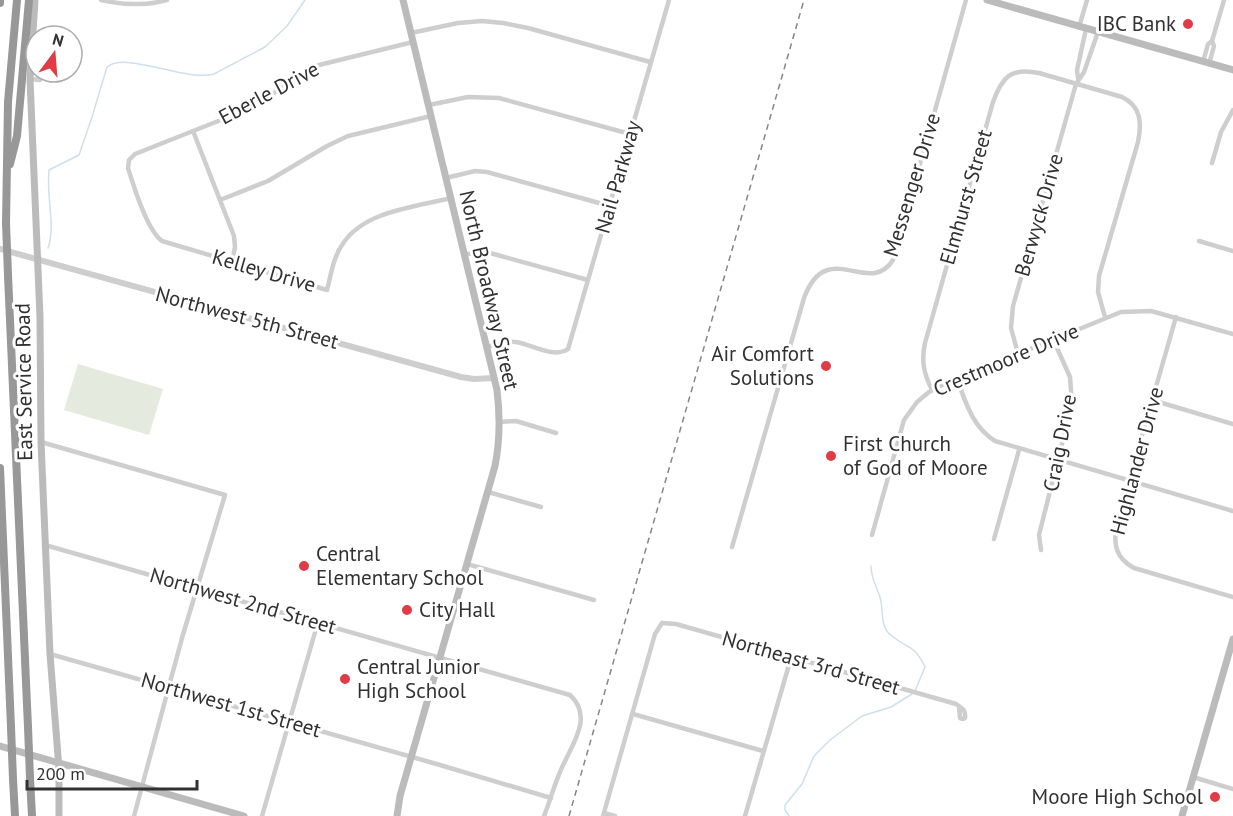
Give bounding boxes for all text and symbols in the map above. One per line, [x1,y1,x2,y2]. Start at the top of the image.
place label: IBC Bank [1097,10,1176,37]
marker: IBC Bank [1181,17,1195,31]
north arrow [24,24,84,84]
text: N [50,29,66,51]
street label: Eberle Drive [214,55,324,130]
street label: Messenger Drive [877,110,946,260]
street label: Nail Parkway [589,117,647,236]
street label: Elmhurst Street [933,126,998,268]
street label: Berwyck Drive [1008,150,1069,280]
street label: North Broadway Street [453,188,526,392]
street label: Kelley Drive [209,243,319,298]
street label: Northwest 5th Street [153,280,342,355]
street label: East Service Road [9,303,38,461]
street label: Crestmoore Drive [929,317,1083,402]
place label: Air Comfort Solutions [711,340,814,391]
marker: Air Comfort Solutions [819,359,833,373]
street label: Highlander Drive [1104,384,1169,538]
street label: Craig Drive [1037,392,1082,494]
place label: First Church of God of Moore [843,430,988,481]
marker: First Church of God of Moore [824,449,838,463]
place label: Central Elementary School [316,540,483,591]
marker: Central Elementary School [297,559,311,573]
street label: Northwest 2nd Street [147,561,339,640]
place label: City Hall [419,596,495,623]
marker: City Hall [400,603,414,617]
street label: Northeast 3rd Street [719,624,903,701]
place label: Central Junior High School [357,653,480,704]
street label: Northwest 1st Street [138,666,324,743]
marker: Central Junior High School [338,672,352,686]
scale bar [27,753,196,791]
text: 200 m [36,762,85,785]
place label: Moore High School [1032,783,1203,810]
marker: Moore High School [1208,790,1222,804]

